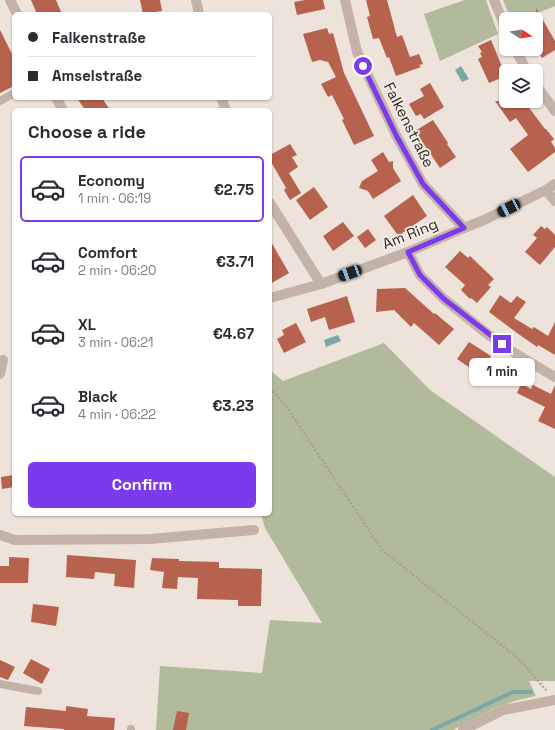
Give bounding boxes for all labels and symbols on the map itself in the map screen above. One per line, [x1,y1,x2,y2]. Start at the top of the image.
north arrow [499,12,543,56]
route start [354,57,372,75]
street label: Falkenstraße [380,79,439,171]
car [496,197,522,219]
street label: Am Ring [379,214,440,253]
car [337,263,363,283]
route end [493,335,511,353]
callout: 1 min [469,358,535,386]

